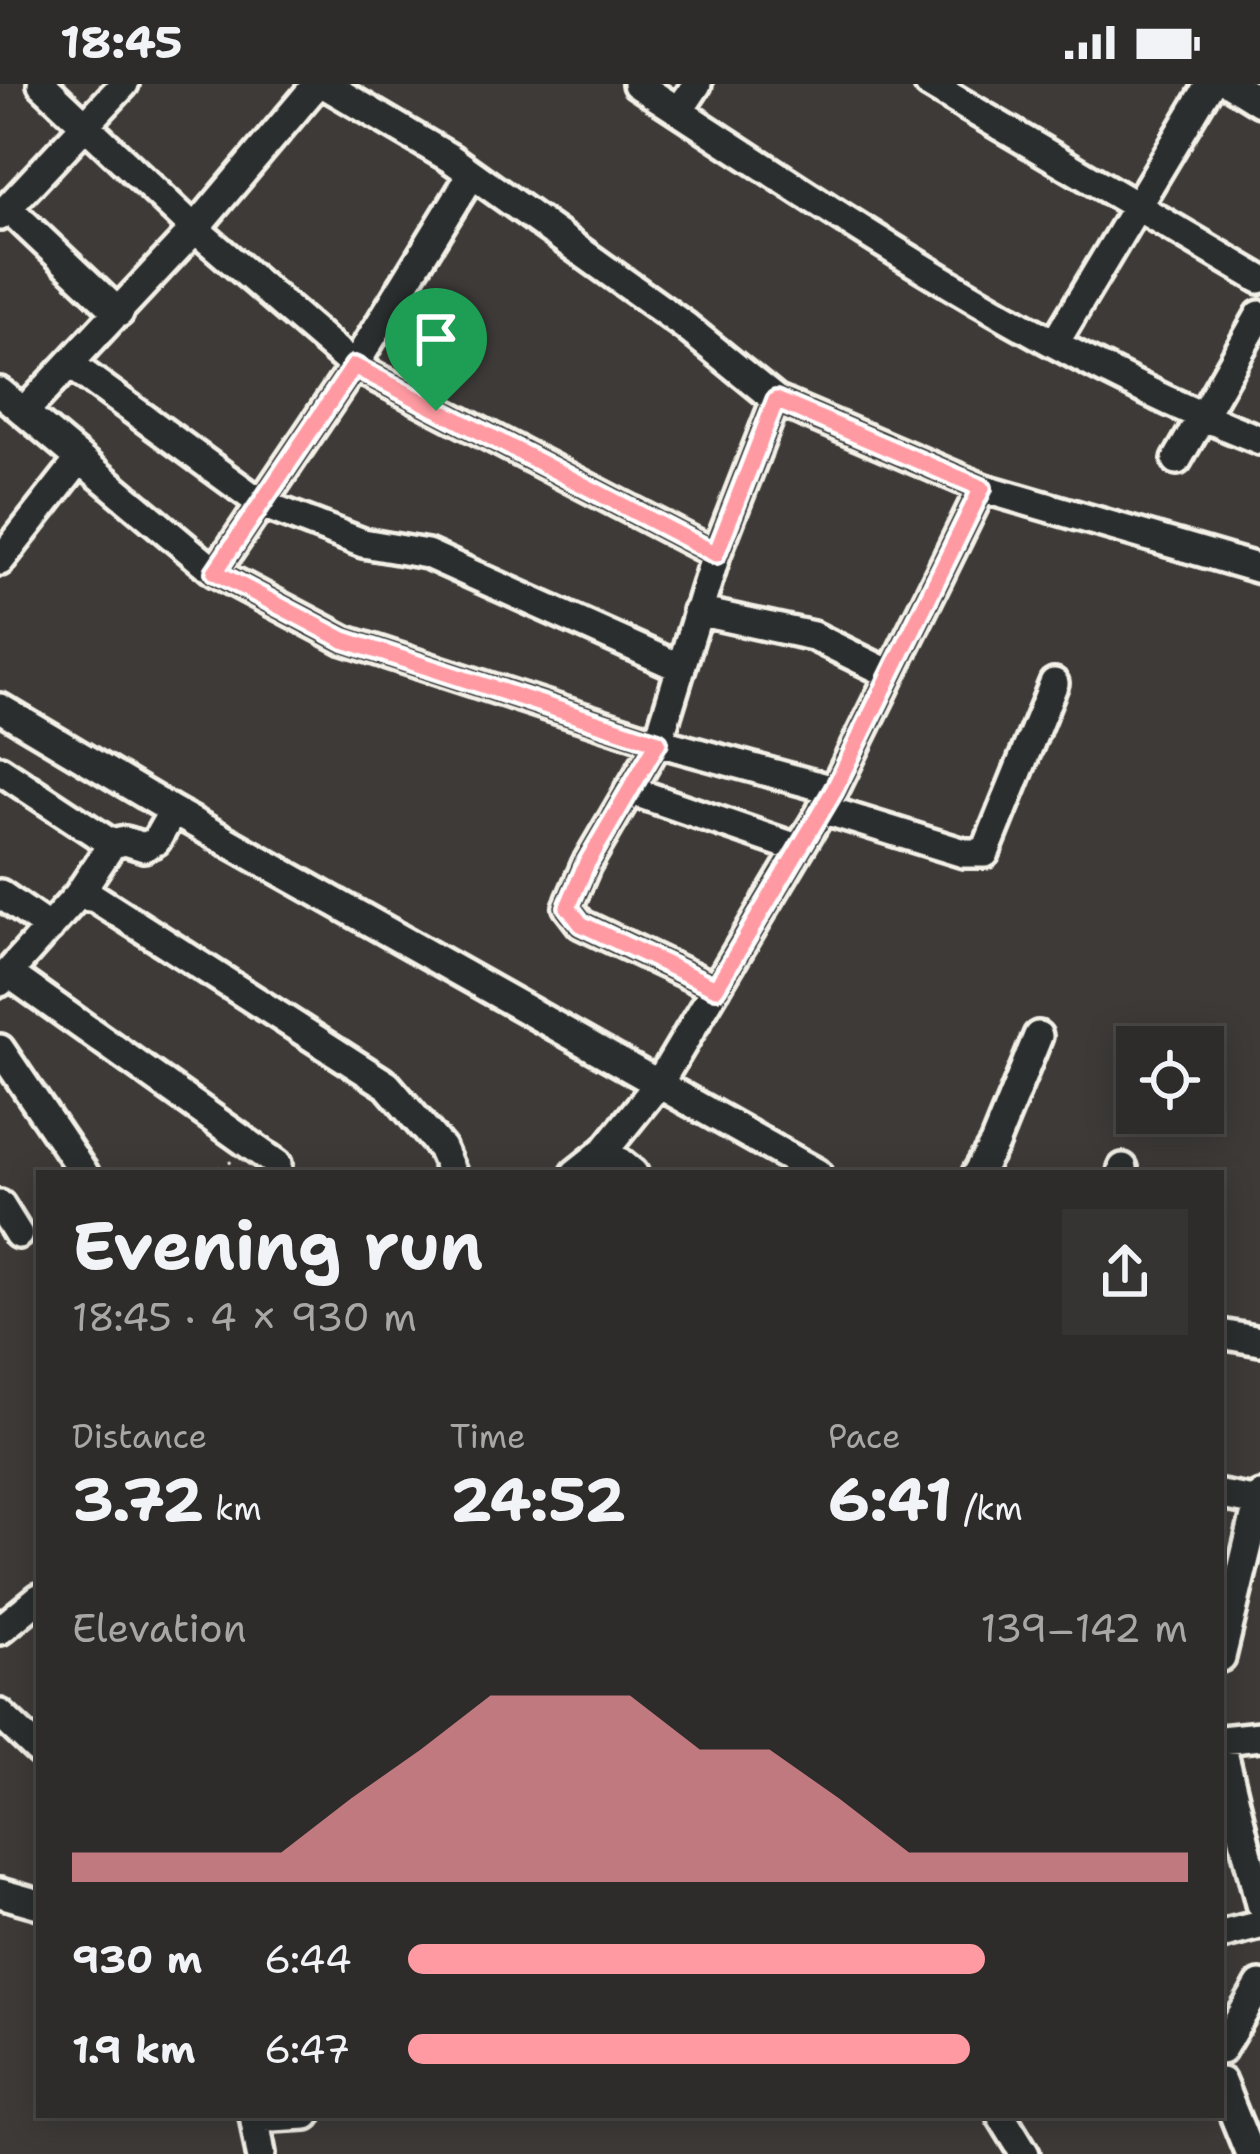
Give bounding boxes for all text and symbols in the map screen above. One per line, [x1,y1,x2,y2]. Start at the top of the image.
text: 18:45 [60,12,183,72]
pin [385,288,487,411]
icon: arrive [403,306,469,372]
map controls [1116,1026,1224,1134]
button: locate [1116,1026,1224,1134]
text: Evening run [72,1202,483,1290]
button: share [1062,1209,1188,1335]
text: 18:45 · 4 × 930 m [72,1291,417,1343]
text: Distance [72,1414,207,1459]
text: Time [450,1414,526,1459]
text: Pace [828,1414,901,1459]
text: 3.72 [72,1459,204,1539]
text: 24:52 [450,1459,626,1539]
text: 6:41 [828,1459,952,1539]
text: km [204,1486,262,1531]
text: /km [952,1486,1023,1531]
text: Elevation [72,1602,247,1654]
text: 139–142 m [980,1602,1188,1654]
text: 930 m [72,1933,202,1985]
text: 6:44 [264,1933,352,1985]
text: 1.9 km [72,2023,196,2075]
text: 6:47 [264,2023,350,2075]

